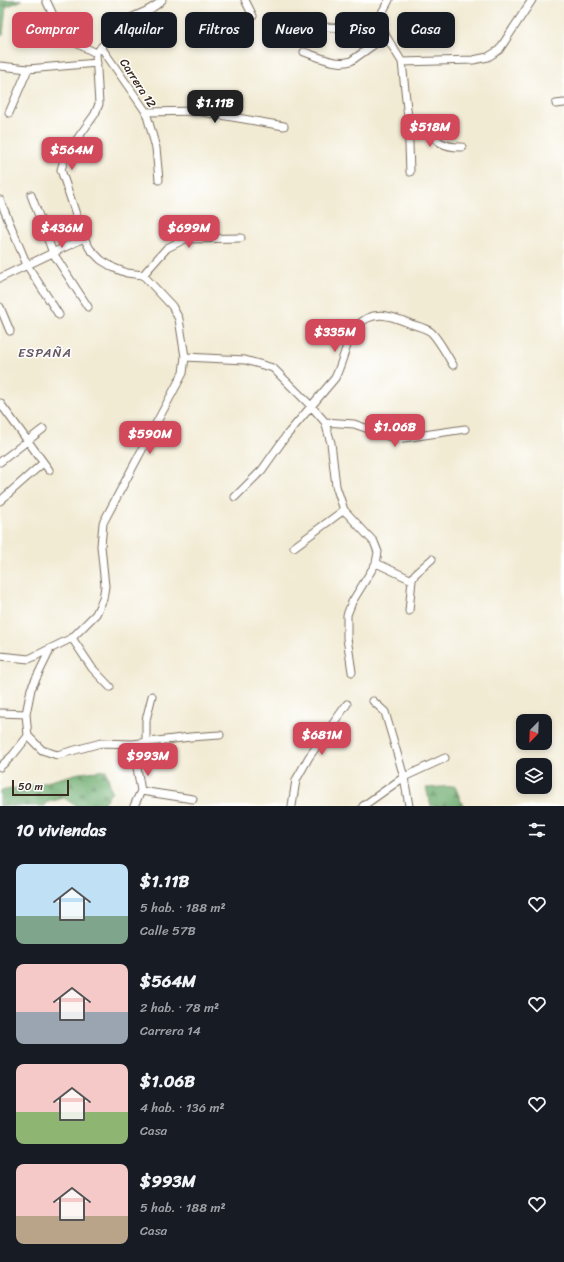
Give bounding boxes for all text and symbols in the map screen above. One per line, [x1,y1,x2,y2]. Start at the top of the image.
chip: Comprar [12,12,93,48]
chip: Alquilar [101,12,177,48]
chip: Filtros [185,12,254,48]
chip: Nuevo [262,12,327,48]
chip: Piso [335,12,389,48]
chip: Casa [397,12,455,48]
street label: Carrera 12 [114,54,162,112]
pin: $1.11B [182,90,248,124]
text: $1.11B [196,91,234,114]
pin: $518M [402,114,458,148]
text: $518M [410,115,450,138]
pin: $564M [44,137,100,171]
text: $564M [51,138,93,161]
pin: $436M [34,215,90,249]
pin: $699M [161,215,217,249]
text: $436M [41,216,83,239]
text: $699M [168,216,210,239]
pin: $335M [307,319,363,353]
text: $335M [314,320,356,343]
district label: ESPAÑA [18,341,72,364]
pin: $1.06B [362,414,428,448]
text: $1.06B [374,415,416,438]
pin: $590M [122,421,178,455]
text: $590M [128,422,172,445]
north arrow [516,714,552,750]
map controls [516,714,552,794]
pin: $681M [294,722,350,756]
text: $681M [302,723,342,746]
pin: $993M [120,743,176,777]
text: $993M [127,744,169,767]
button: layers [516,758,552,794]
text: 50 m [18,777,43,796]
scale bar [12,778,69,797]
text: 10 viviendas [16,815,106,845]
icon: filters [526,819,548,841]
text: $1.11B [140,866,189,896]
icon: home [48,880,96,928]
icon: heart [526,893,548,915]
text: 5 hab. · 188 m² [140,896,226,919]
text: Calle 57B [140,919,196,942]
text: $564M [140,966,196,996]
icon: home [48,980,96,1028]
icon: heart [526,993,548,1015]
text: 2 hab. · 78 m² [140,996,219,1019]
text: Carrera 14 [140,1019,201,1042]
text: $1.06B [140,1066,195,1096]
icon: home [48,1080,96,1128]
icon: heart [526,1093,548,1115]
text: 4 hab. · 136 m² [140,1096,225,1119]
text: Casa [140,1119,167,1142]
text: $993M [140,1166,196,1196]
icon: home [48,1180,96,1228]
icon: heart [526,1193,548,1215]
text: 5 hab. · 188 m² [140,1196,226,1219]
text: Casa [140,1219,167,1242]

